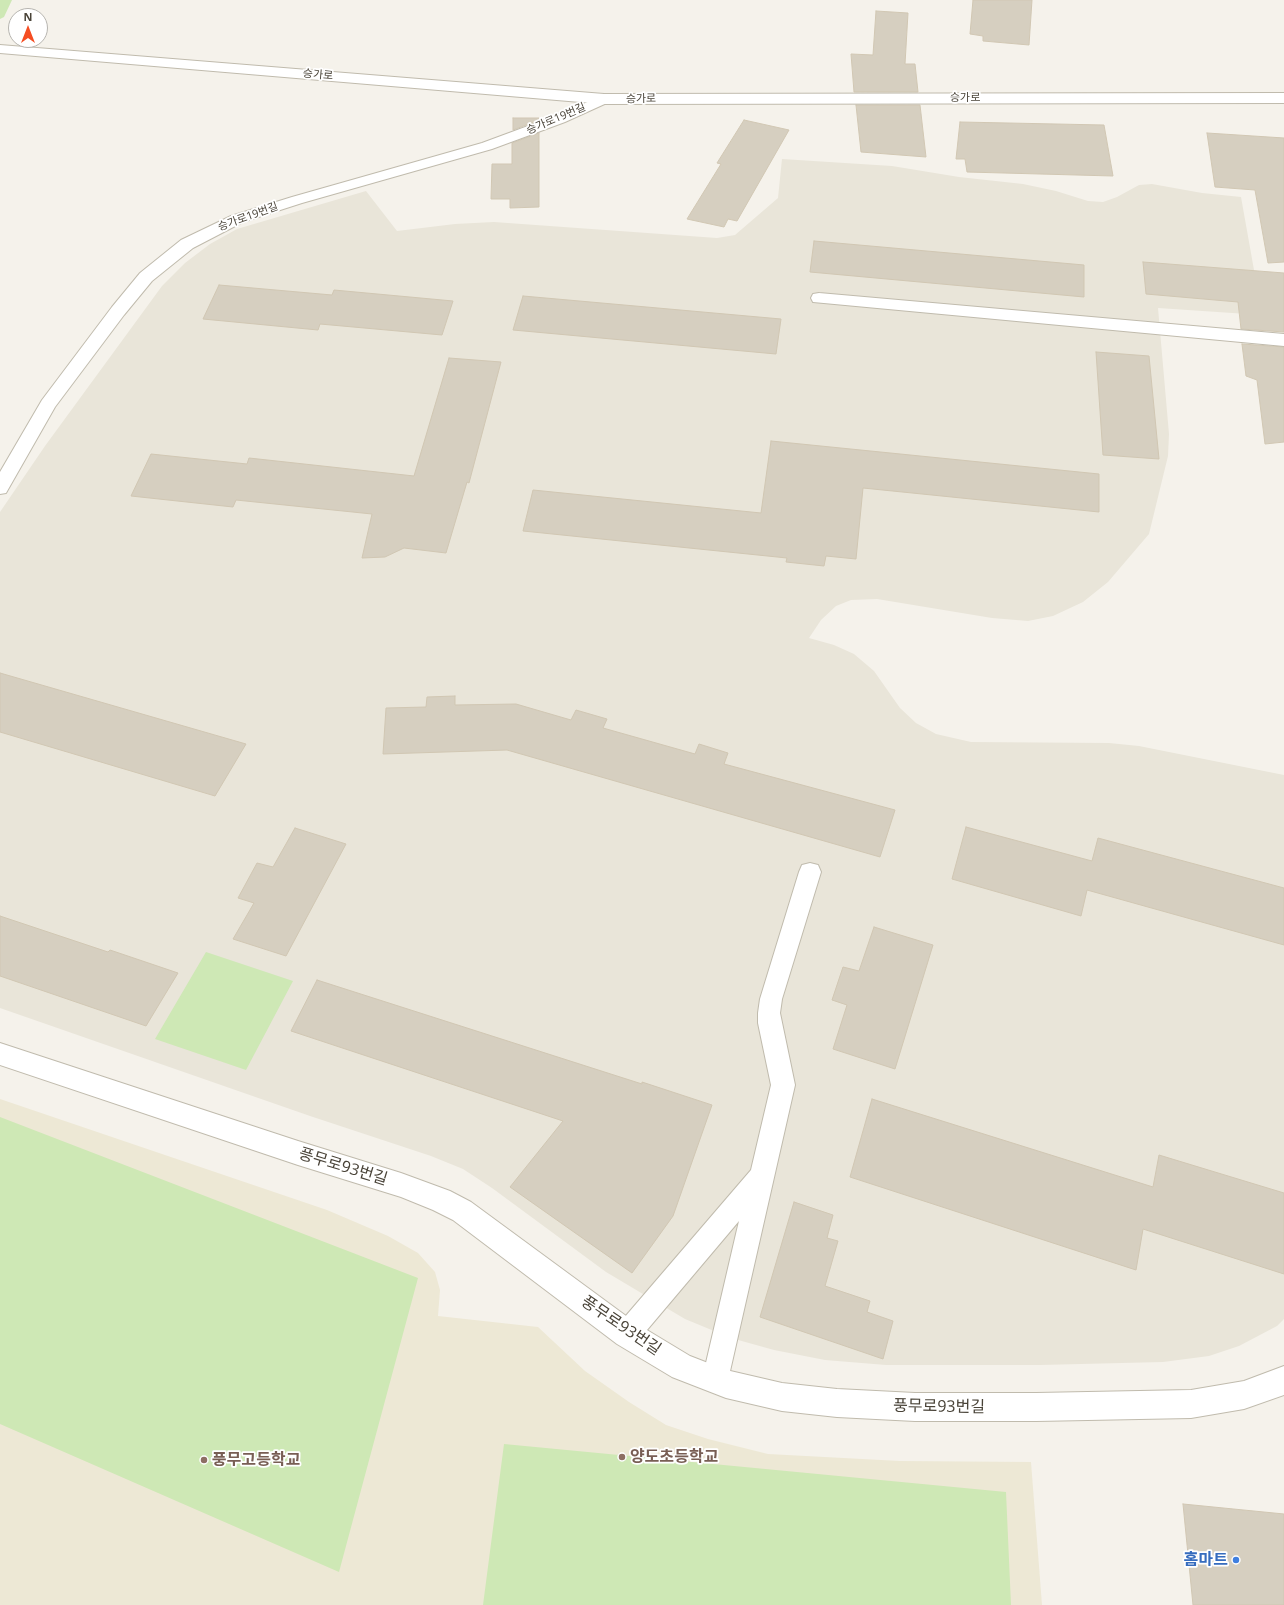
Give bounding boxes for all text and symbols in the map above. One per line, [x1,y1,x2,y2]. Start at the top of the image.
north arrow [8,8,48,48]
text: N [24,9,32,24]
street label: 승가로 [302,67,334,83]
street label: 승가로 [950,91,980,105]
street label: 승가로 [626,92,656,106]
street label: 승가로19번길 [524,101,588,137]
street label: 승가로19번길 [216,200,280,234]
street label: 풍무로93번길 [296,1144,390,1190]
street label: 풍무로93번길 [578,1292,664,1360]
street label: 풍무로93번길 [893,1397,985,1417]
place label: 양도초등학교 [630,1447,718,1467]
place label: 풍무고등학교 [212,1450,300,1470]
marker: 양도초등학교 [617,1452,627,1462]
marker: 풍무고등학교 [199,1455,209,1465]
place label: 홈마트 [1184,1550,1228,1570]
marker: 홈마트 [1231,1555,1241,1565]

